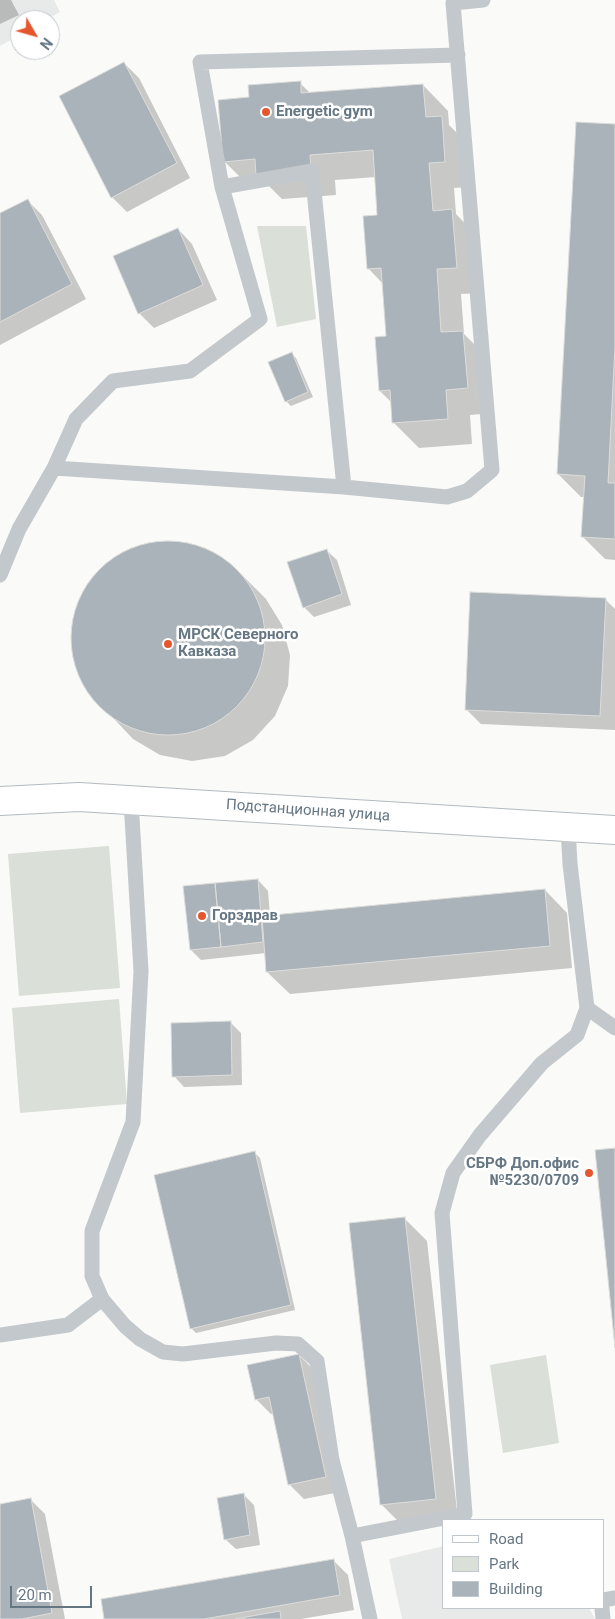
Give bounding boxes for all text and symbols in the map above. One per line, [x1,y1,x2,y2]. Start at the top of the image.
north arrow [10,10,60,60]
text: N [37,35,55,52]
place label: Energetic gym [276,103,373,121]
marker: Energetic gym [260,106,272,118]
place label: МРСК Северного Кавказа [178,626,299,661]
marker: МРСК Северного Кавказа [162,638,174,650]
street label: Подстанционная улица [225,796,391,826]
place label: Горздрав [212,907,278,925]
marker: Горздрав [196,910,208,922]
place label: СБРФ Доп.офис №5230/0709 [466,1155,579,1190]
marker: СБРФ Доп.офис №5230/0709 [583,1167,595,1179]
legend [442,1519,605,1609]
text: Road [489,1530,523,1548]
text: Park [489,1555,519,1573]
scale bar [12,1576,95,1608]
text: Building [489,1580,543,1598]
text: 20 m [18,1586,52,1604]

